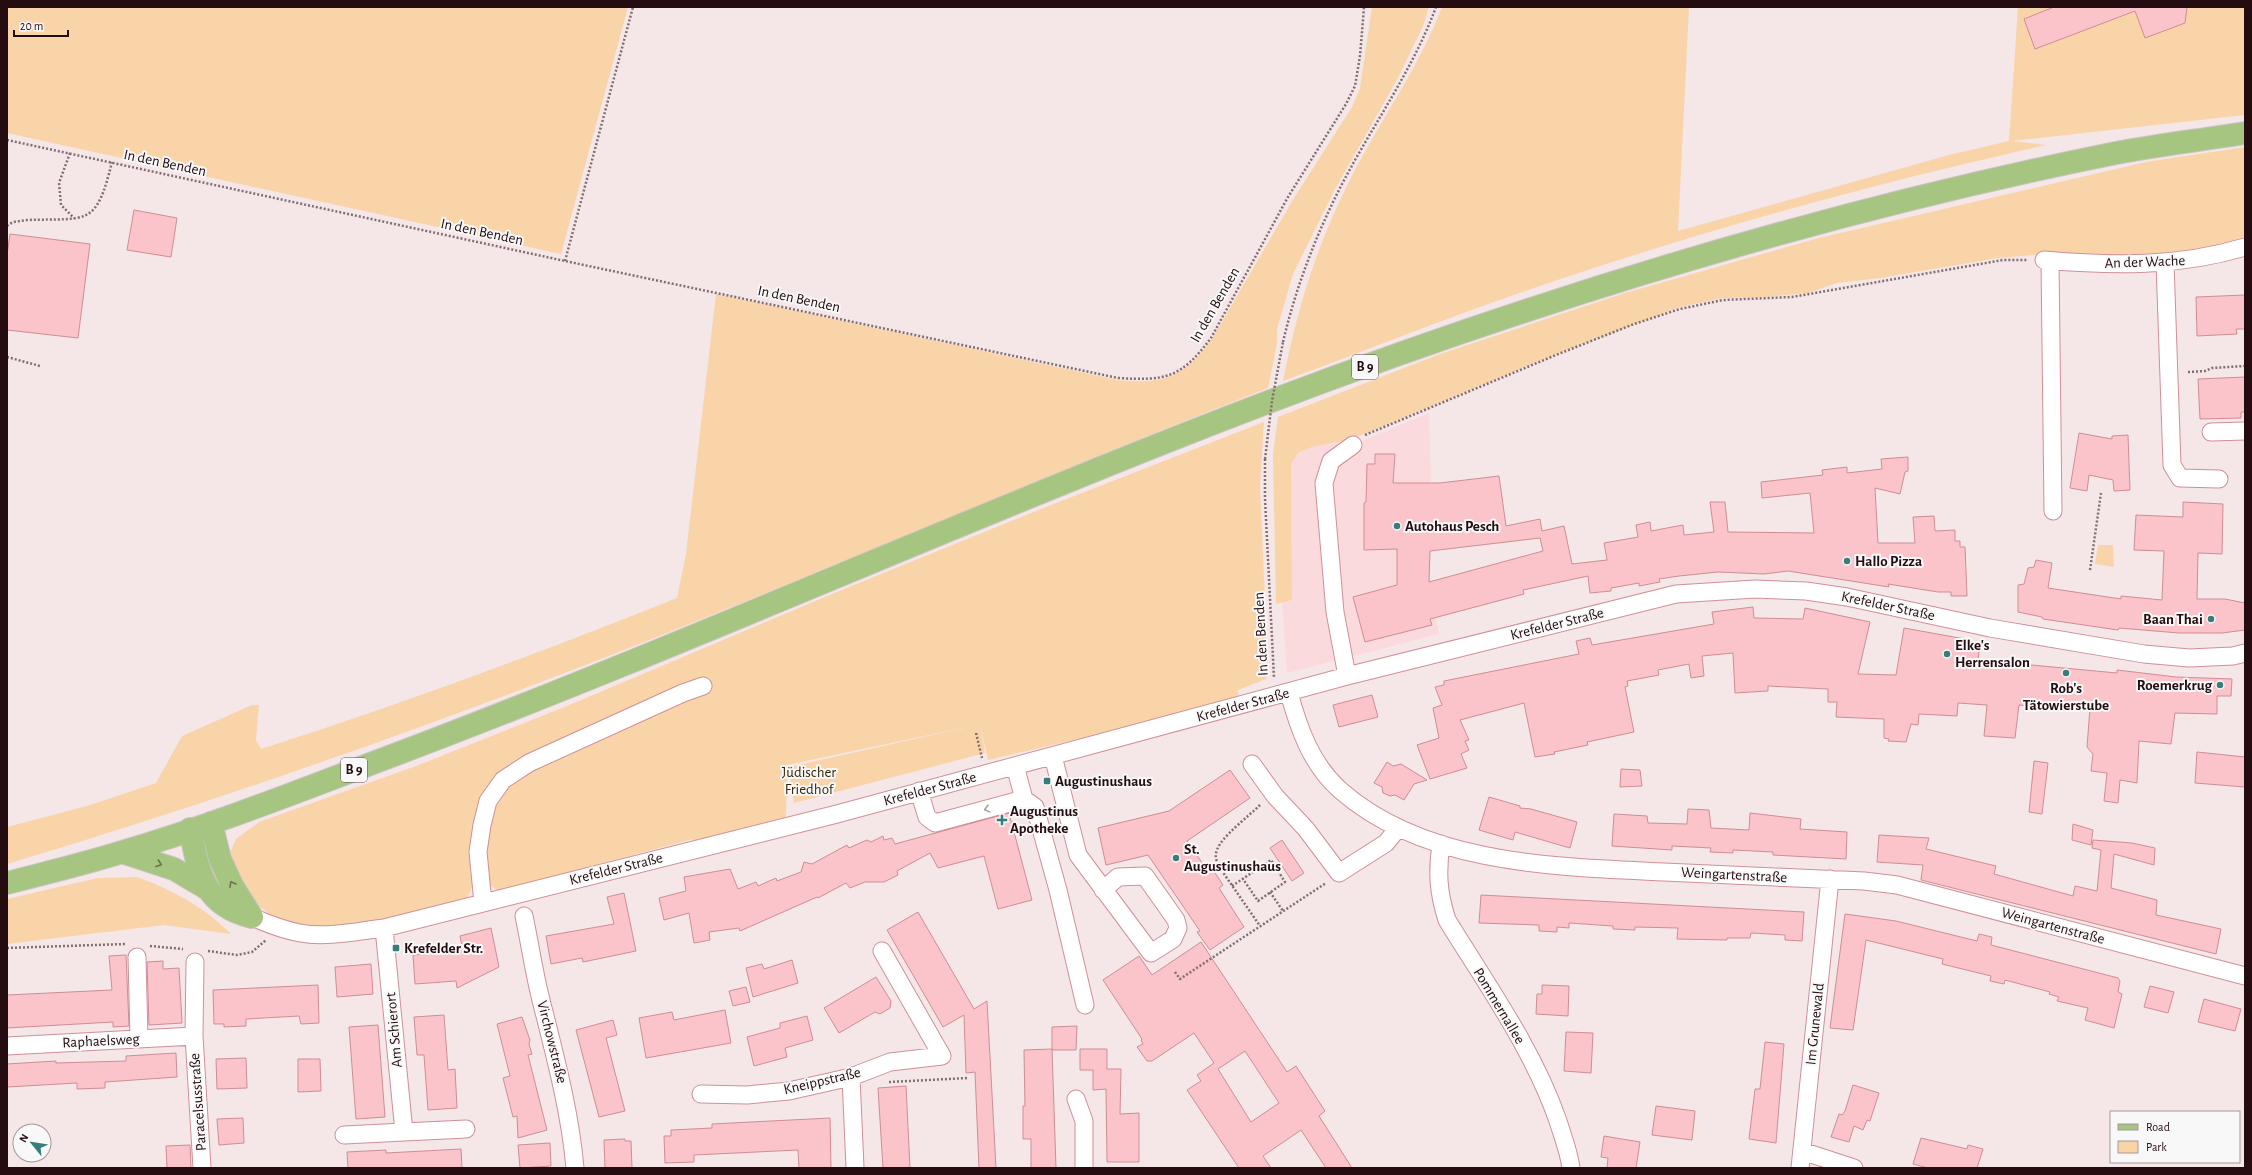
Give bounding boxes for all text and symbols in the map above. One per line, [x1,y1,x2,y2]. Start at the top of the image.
scale bar [14,12,68,38]
text: 20 m [20,20,43,32]
street label: In den Benden [122,147,208,179]
street label: In den Benden [439,216,525,248]
street label: An der Wache [2104,253,2186,271]
street label: In den Benden [1188,265,1242,345]
street label: In den Benden [756,283,842,315]
road number: B 9 [1352,355,1378,379]
place label: Autohaus Pesch [1405,519,1499,534]
marker: Autohaus Pesch [1392,521,1402,531]
place label: Hallo Pizza [1855,554,1922,569]
marker: Hallo Pizza [1842,556,1852,566]
street label: Krefelder Straße [1840,589,1936,623]
street label: In den Benden [1251,592,1271,676]
street label: Krefelder Straße [1509,605,1605,643]
place label: Baan Thai [2143,612,2203,627]
marker: Baan Thai [2206,614,2216,624]
place label: Elke's Herrensalon [1955,638,2030,670]
marker: Elke's Herrensalon [1942,649,1952,659]
marker: Rob's Tätowierstube [2061,668,2071,678]
place label: Roemerkrug [2137,678,2212,693]
marker: Roemerkrug [2215,680,2225,690]
place label: Rob's Tätowierstube [2023,681,2109,713]
street label: Krefelder Straße [1195,685,1291,725]
road number: B 9 [341,758,367,782]
park label: Jüdischer Friedhof [782,765,836,797]
street label: Krefelder Straße [882,769,978,809]
place label: Augustinushaus [1055,774,1152,789]
marker: Augustinushaus [1042,776,1052,786]
place label: Augustinus Apotheke [1010,804,1078,836]
one-way arrow [983,805,990,813]
marker: Augustinus Apotheke [997,815,1007,825]
place label: St. Augustinushaus [1184,842,1281,874]
street label: Krefelder Straße [568,850,664,888]
marker: St. Augustinushaus [1171,853,1181,863]
one-way arrow [156,859,163,867]
street label: Weingartenstraße [1681,865,1787,885]
one-way arrow [229,881,236,888]
street label: Weingartenstraße [2000,905,2106,947]
place label: Krefelder Str. [404,941,483,956]
marker: Krefelder Str. [391,943,401,953]
street label: Pommernallee [1470,965,1528,1047]
street label: Im Grunewald [1803,982,1827,1066]
street label: Am Schierort [383,991,405,1068]
street label: Virchowstraße [534,999,570,1085]
street label: Raphaelsweg [62,1031,141,1051]
street label: Paracelsusstraße [187,1052,209,1151]
street label: Kneippstraße [782,1065,862,1097]
legend [2110,1111,2240,1163]
text: Road [2146,1121,2170,1133]
north arrow [12,1123,52,1163]
text: N [17,1132,30,1144]
text: Park [2146,1141,2167,1153]

